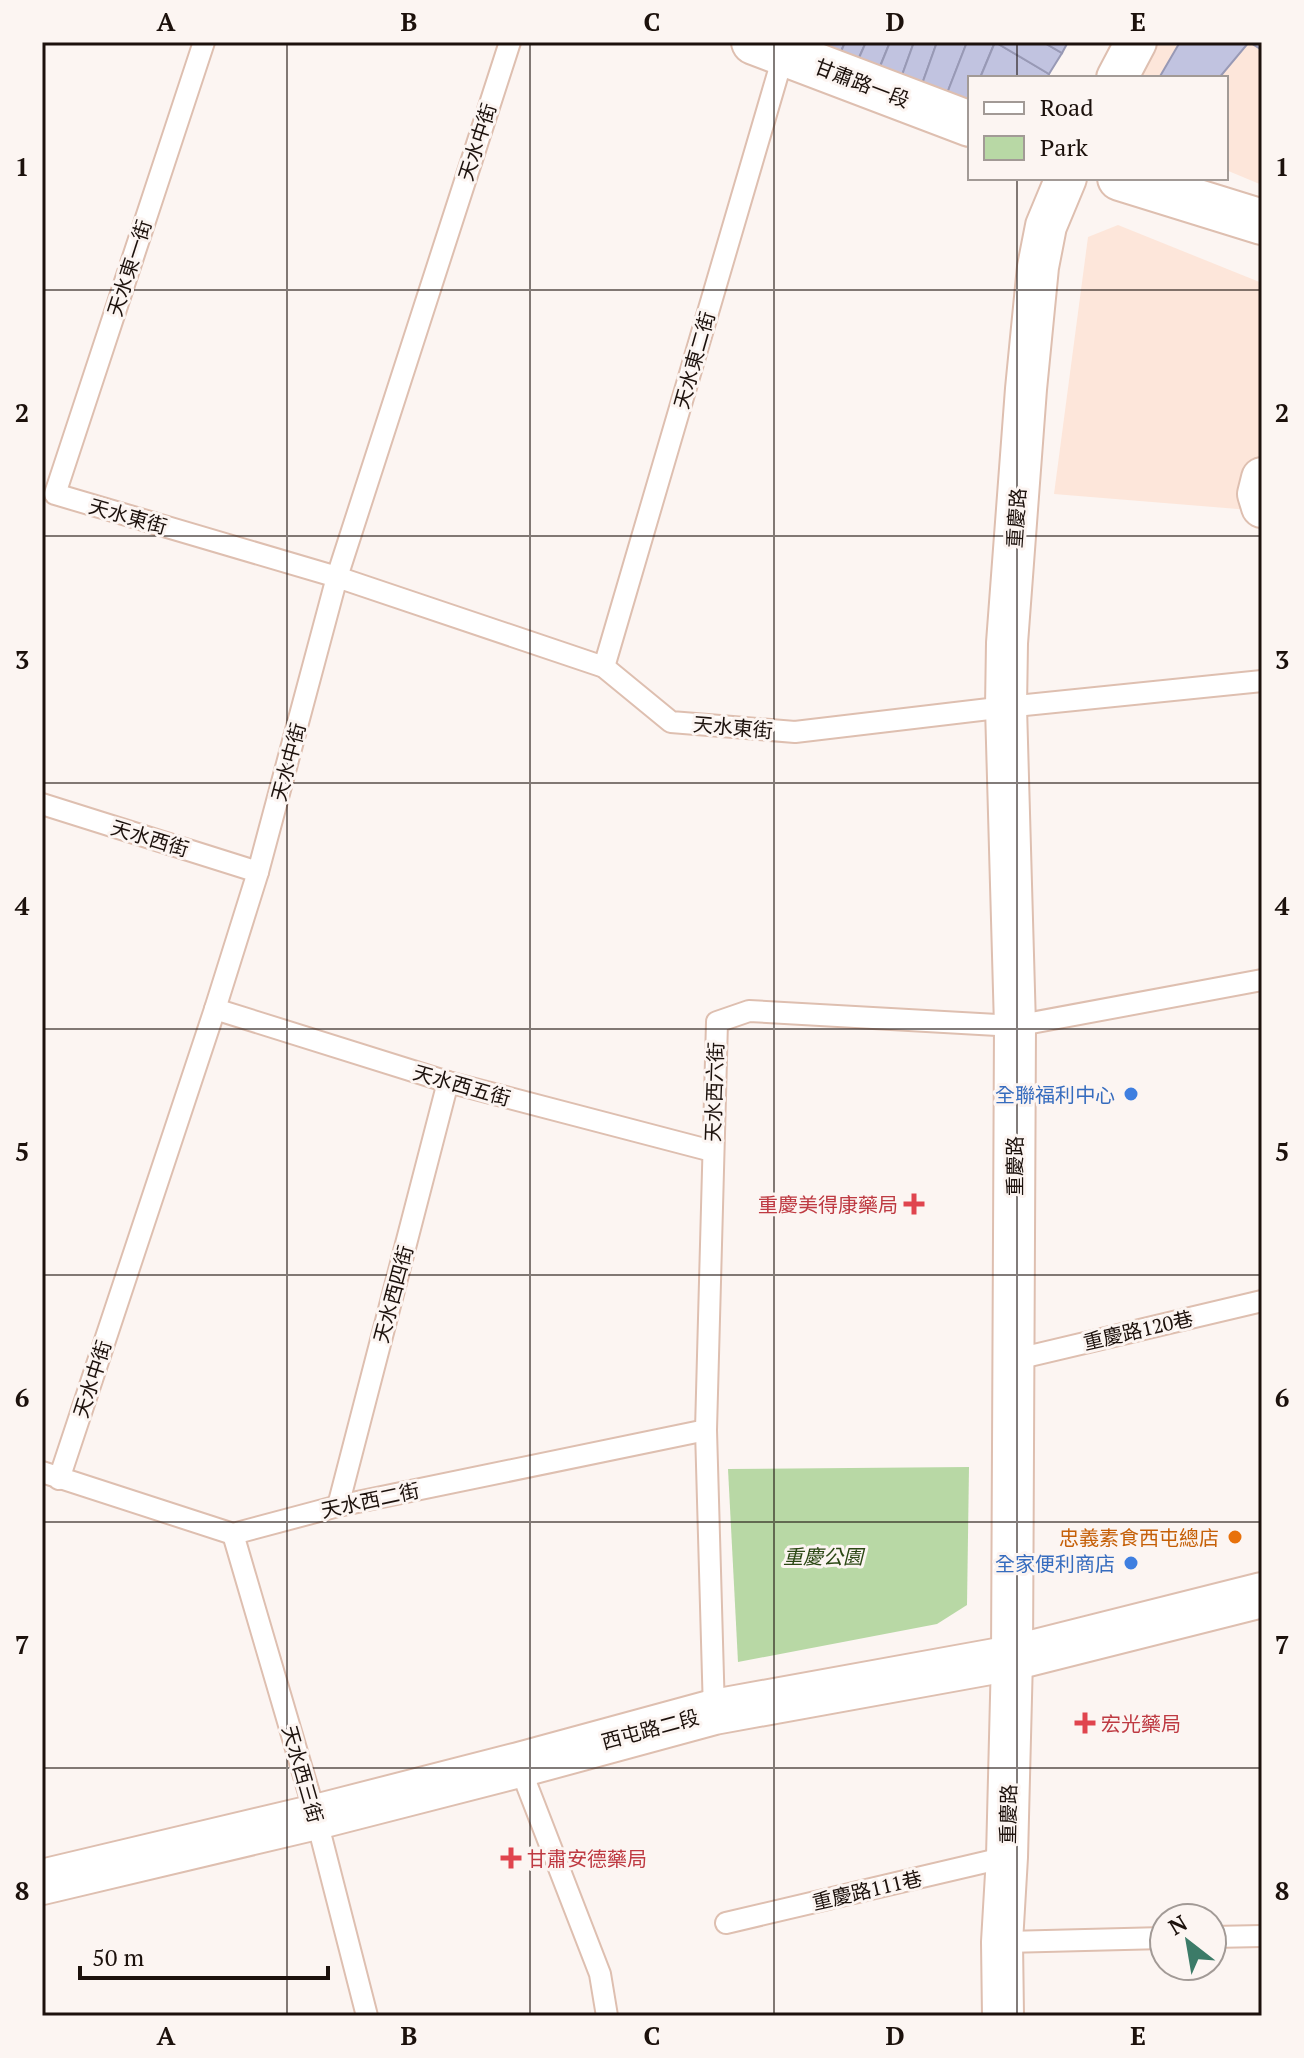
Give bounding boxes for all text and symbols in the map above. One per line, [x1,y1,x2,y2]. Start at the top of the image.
text: A [157,4,176,38]
text: B [401,4,417,38]
text: C [644,4,660,38]
text: D [885,4,905,38]
text: E [1130,4,1146,38]
street label: 甘肅路一段 [810,52,914,114]
legend [968,76,1228,180]
text: Road [1040,91,1094,123]
street label: 天水中街 [452,100,502,184]
text: Park [1040,131,1089,163]
text: 1 [15,149,29,183]
text: 1 [1275,149,1289,183]
street label: 天水東一街 [101,216,157,320]
street label: 天水東二街 [667,308,721,412]
text: 2 [15,395,29,429]
text: 2 [1275,395,1289,429]
street label: 重慶路 [1000,487,1032,549]
street label: 天水東街 [86,492,170,540]
text: 3 [15,642,29,676]
text: 3 [1275,642,1289,676]
street label: 天水東街 [692,710,774,744]
street label: 天水中街 [265,720,311,804]
street label: 天水西街 [108,813,192,863]
text: 4 [15,888,30,922]
text: 4 [1275,888,1290,922]
street label: 天水西六街 [699,1042,729,1142]
street label: 天水西五街 [410,1058,514,1112]
place label: 全聯福利中心 [995,1081,1115,1108]
marker: 全聯福利中心 [1122,1085,1140,1103]
text: 5 [15,1134,29,1168]
text: 5 [1275,1134,1289,1168]
street label: 重慶路 [1001,1136,1028,1196]
place label: 重慶美得康藥局 [758,1191,898,1218]
marker: 重慶美得康藥局 [905,1195,923,1213]
street label: 天水西四街 [367,1242,419,1346]
street label: 重慶路120巷 [1080,1304,1196,1356]
street label: 天水中街 [67,1337,117,1421]
text: 6 [15,1380,29,1414]
text: 6 [1275,1380,1289,1414]
street label: 天水西二街 [318,1476,422,1524]
place label: 忠義素食西屯總店 [1059,1524,1219,1551]
marker: 忠義素食西屯總店 [1226,1528,1244,1546]
park label: 重慶公園 [783,1543,866,1570]
place label: 全家便利商店 [995,1550,1115,1577]
marker: 全家便利商店 [1122,1554,1140,1572]
text: 7 [15,1627,29,1661]
text: 7 [1275,1627,1289,1661]
street label: 西屯路二段 [598,1703,702,1755]
place label: 宏光藥局 [1101,1710,1181,1737]
marker: 宏光藥局 [1076,1714,1094,1732]
street label: 天水西三街 [276,1722,330,1826]
street label: 重慶路 [994,1784,1022,1844]
place label: 甘肅安德藥局 [527,1845,647,1872]
marker: 甘肅安德藥局 [502,1849,520,1867]
street label: 重慶路111巷 [809,1864,925,1916]
text: 8 [15,1873,29,1907]
text: 8 [1275,1873,1289,1907]
north arrow [1148,1902,1228,1982]
text: N [1163,1908,1192,1941]
scale bar [80,1930,328,1980]
text: 50 m [92,1941,144,1973]
text: A [157,2018,176,2052]
text: B [401,2018,417,2052]
text: C [644,2018,660,2052]
text: D [885,2018,905,2052]
text: E [1130,2018,1146,2052]

